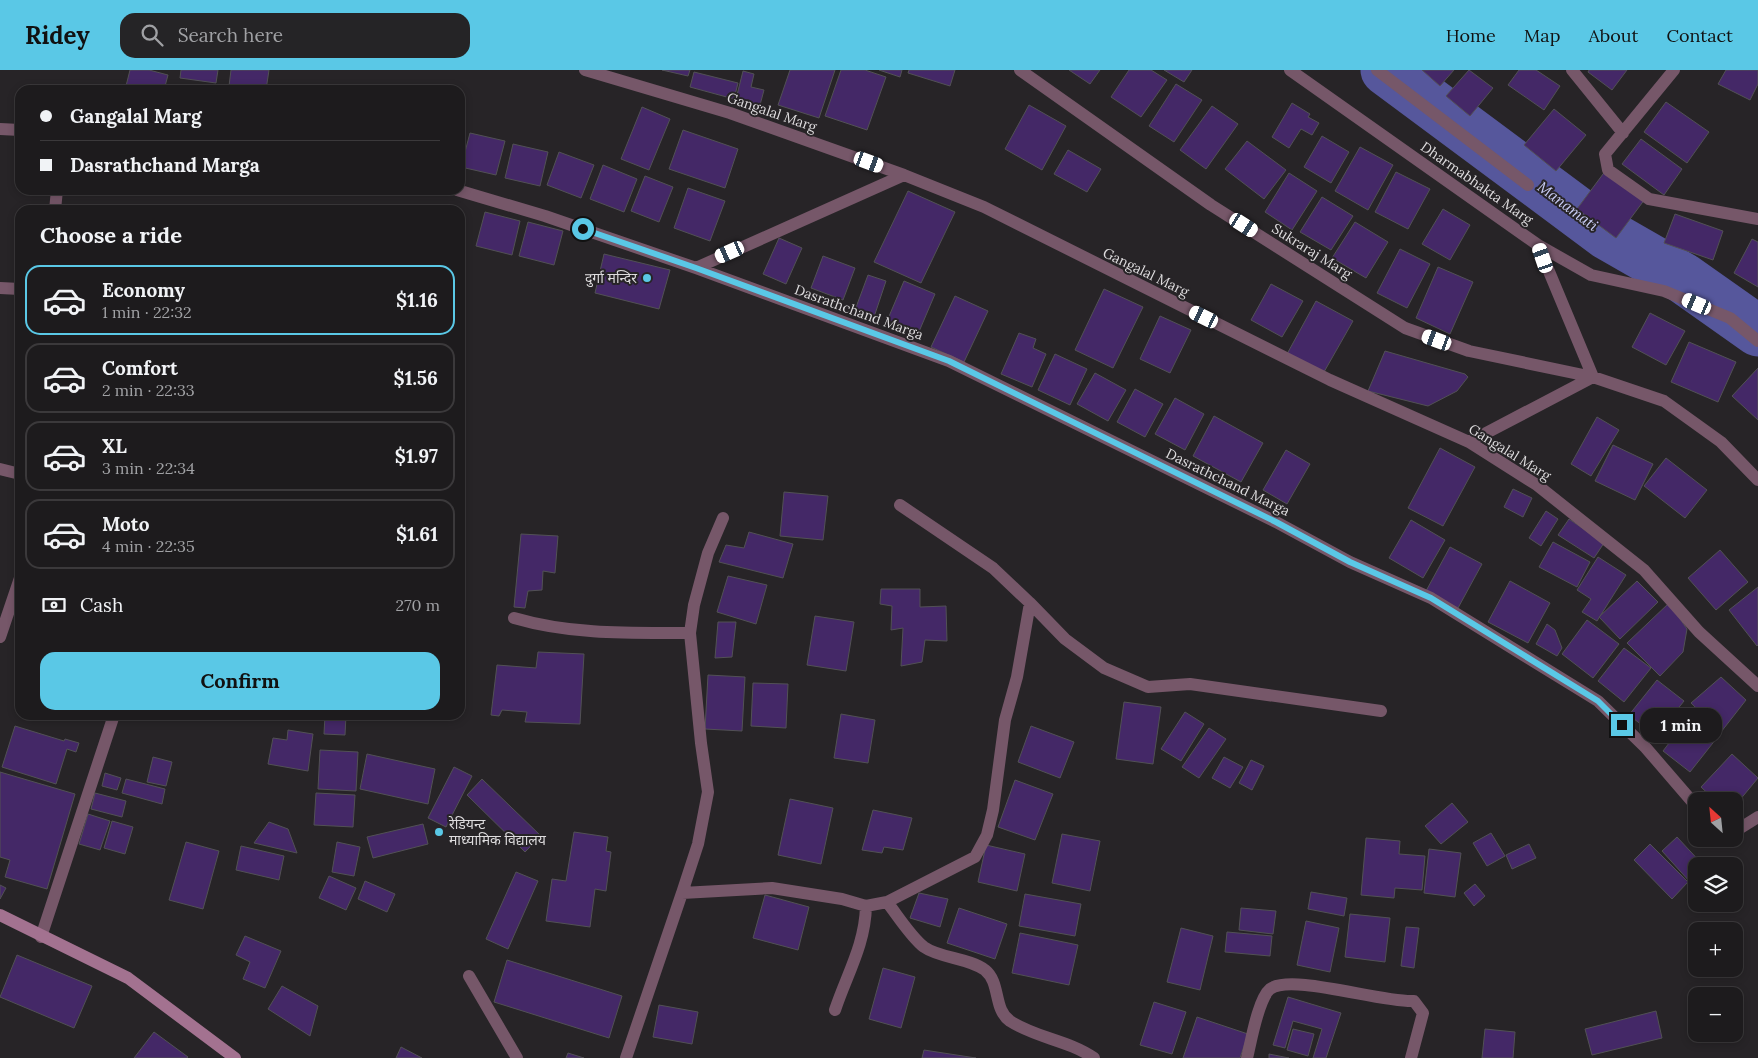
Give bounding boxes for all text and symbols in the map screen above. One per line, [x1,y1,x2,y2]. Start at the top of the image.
search box [120,13,470,58]
text: Ridey [25,20,90,51]
icon: search [138,21,166,49]
text: Search here [178,23,283,47]
text: Home [1446,24,1496,47]
text: Map [1524,24,1560,47]
text: About [1588,24,1638,47]
text: Contact [1666,24,1733,47]
street label: Gangalal Marg [725,88,819,136]
text: Gangalal Marg [70,104,201,128]
street label: Dharmabhakta Marg [1417,137,1537,229]
car [852,150,885,174]
text: Dasrathchand Marga [70,153,260,177]
water label: Manamati [1534,177,1602,235]
car [1227,211,1260,239]
route start [572,218,594,240]
street label: Sukraraj Marg [1269,219,1356,283]
text: Choose a ride [40,221,182,249]
car [713,239,746,265]
car [1531,241,1554,275]
street label: Gangalal Marg [1100,243,1192,301]
place label: दुर्गा मन्दिर [585,269,637,288]
marker: दुर्गा मन्दिर [641,272,653,284]
icon: car [42,278,87,323]
text: Economy [102,278,185,302]
street label: Dasrathchand Marga [792,280,926,344]
text: $1.16 [396,288,438,312]
car [1680,291,1713,317]
text: 1 min · 22:32 [102,302,192,322]
car [1187,304,1220,330]
car [1420,328,1453,352]
icon: car [42,356,87,401]
text: Comfort [102,356,178,380]
text: $1.56 [394,366,438,390]
text: 2 min · 22:33 [102,380,195,400]
street label: Gangalal Marg [1466,420,1555,485]
icon: car [42,434,87,479]
text: XL [102,434,127,458]
text: $1.97 [395,444,438,468]
street label: Dasrathchand Marga [1163,444,1293,520]
text: 3 min · 22:34 [102,458,195,478]
icon: car [42,512,87,557]
text: Moto [102,512,149,536]
text: $1.61 [396,522,438,546]
text: 4 min · 22:35 [102,536,195,556]
icon: cash [40,591,68,619]
text: Cash [80,593,123,617]
text: 270 m [396,595,440,615]
button: Confirm [40,652,440,710]
callout: 1 min [1640,708,1722,742]
route end [1611,714,1633,736]
text: 1 min [1661,715,1701,735]
north arrow [1688,792,1742,848]
map controls [1688,792,1743,1042]
place label: रेडियन्ट माध्यामिक विद्यालय [449,815,547,849]
marker: रेडियन्ट माध्यामिक विद्यालय [433,826,445,838]
button: layers [1688,857,1743,912]
button: + [1688,922,1743,977]
button: − [1688,987,1743,1042]

